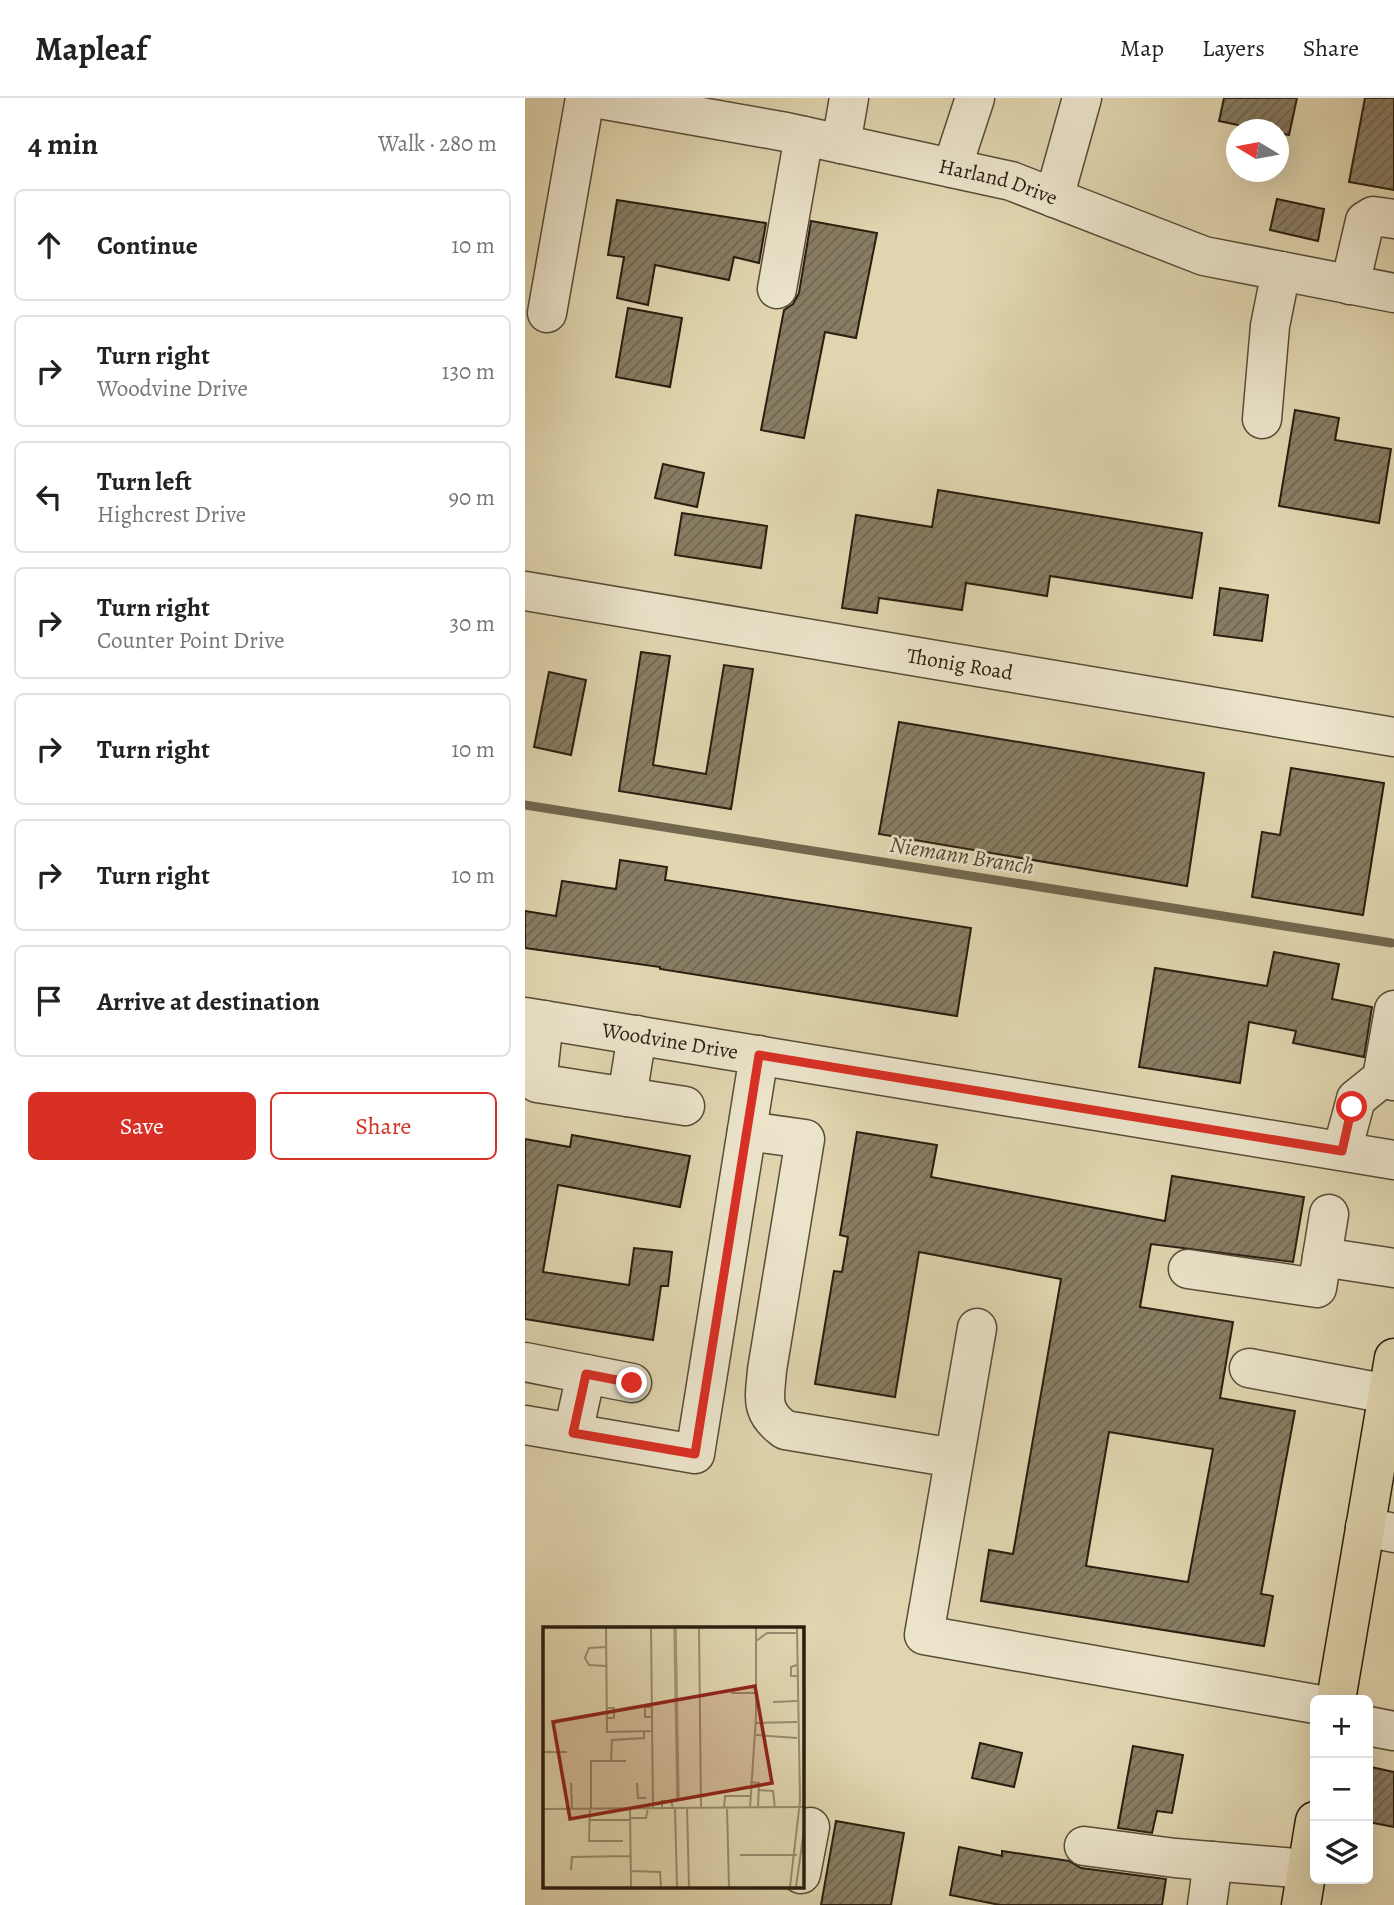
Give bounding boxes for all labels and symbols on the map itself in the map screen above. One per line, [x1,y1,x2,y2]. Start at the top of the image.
north arrow [1226,119,1289,182]
street label: Harland Drive [936,152,1062,212]
street label: Thonig Road [905,641,1016,687]
water label: Niemann Branch [887,829,1036,882]
street label: Woodvine Drive [599,1016,740,1066]
route start [1336,1091,1367,1122]
route end [616,1367,647,1398]
inset map [543,1627,803,1888]

